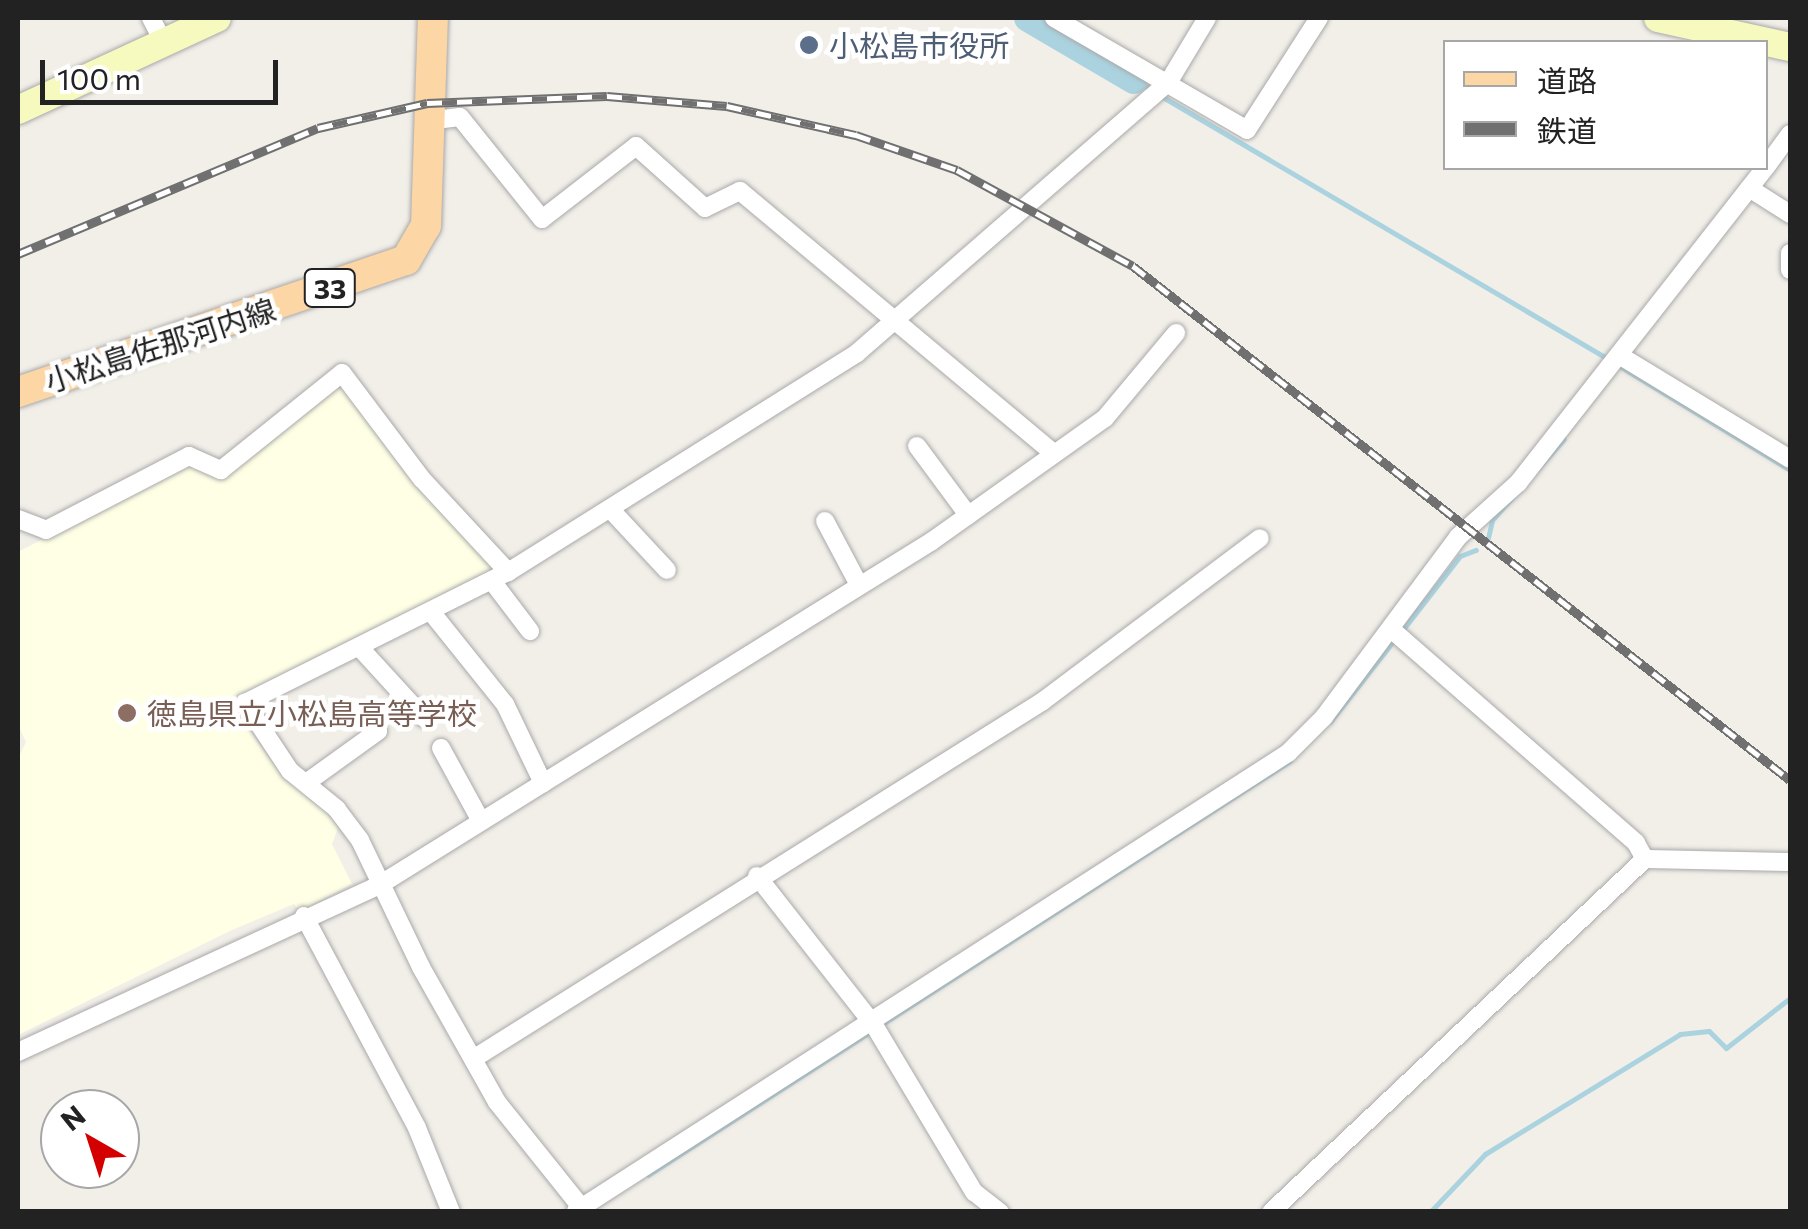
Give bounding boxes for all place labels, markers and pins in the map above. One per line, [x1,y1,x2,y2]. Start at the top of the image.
place label: 小松島市役所 [829,27,1009,63]
marker: 小松島市役所 [798,34,820,56]
place label: 徳島県立小松島高等学校 [147,695,477,731]
marker: 徳島県立小松島高等学校 [116,702,138,724]

